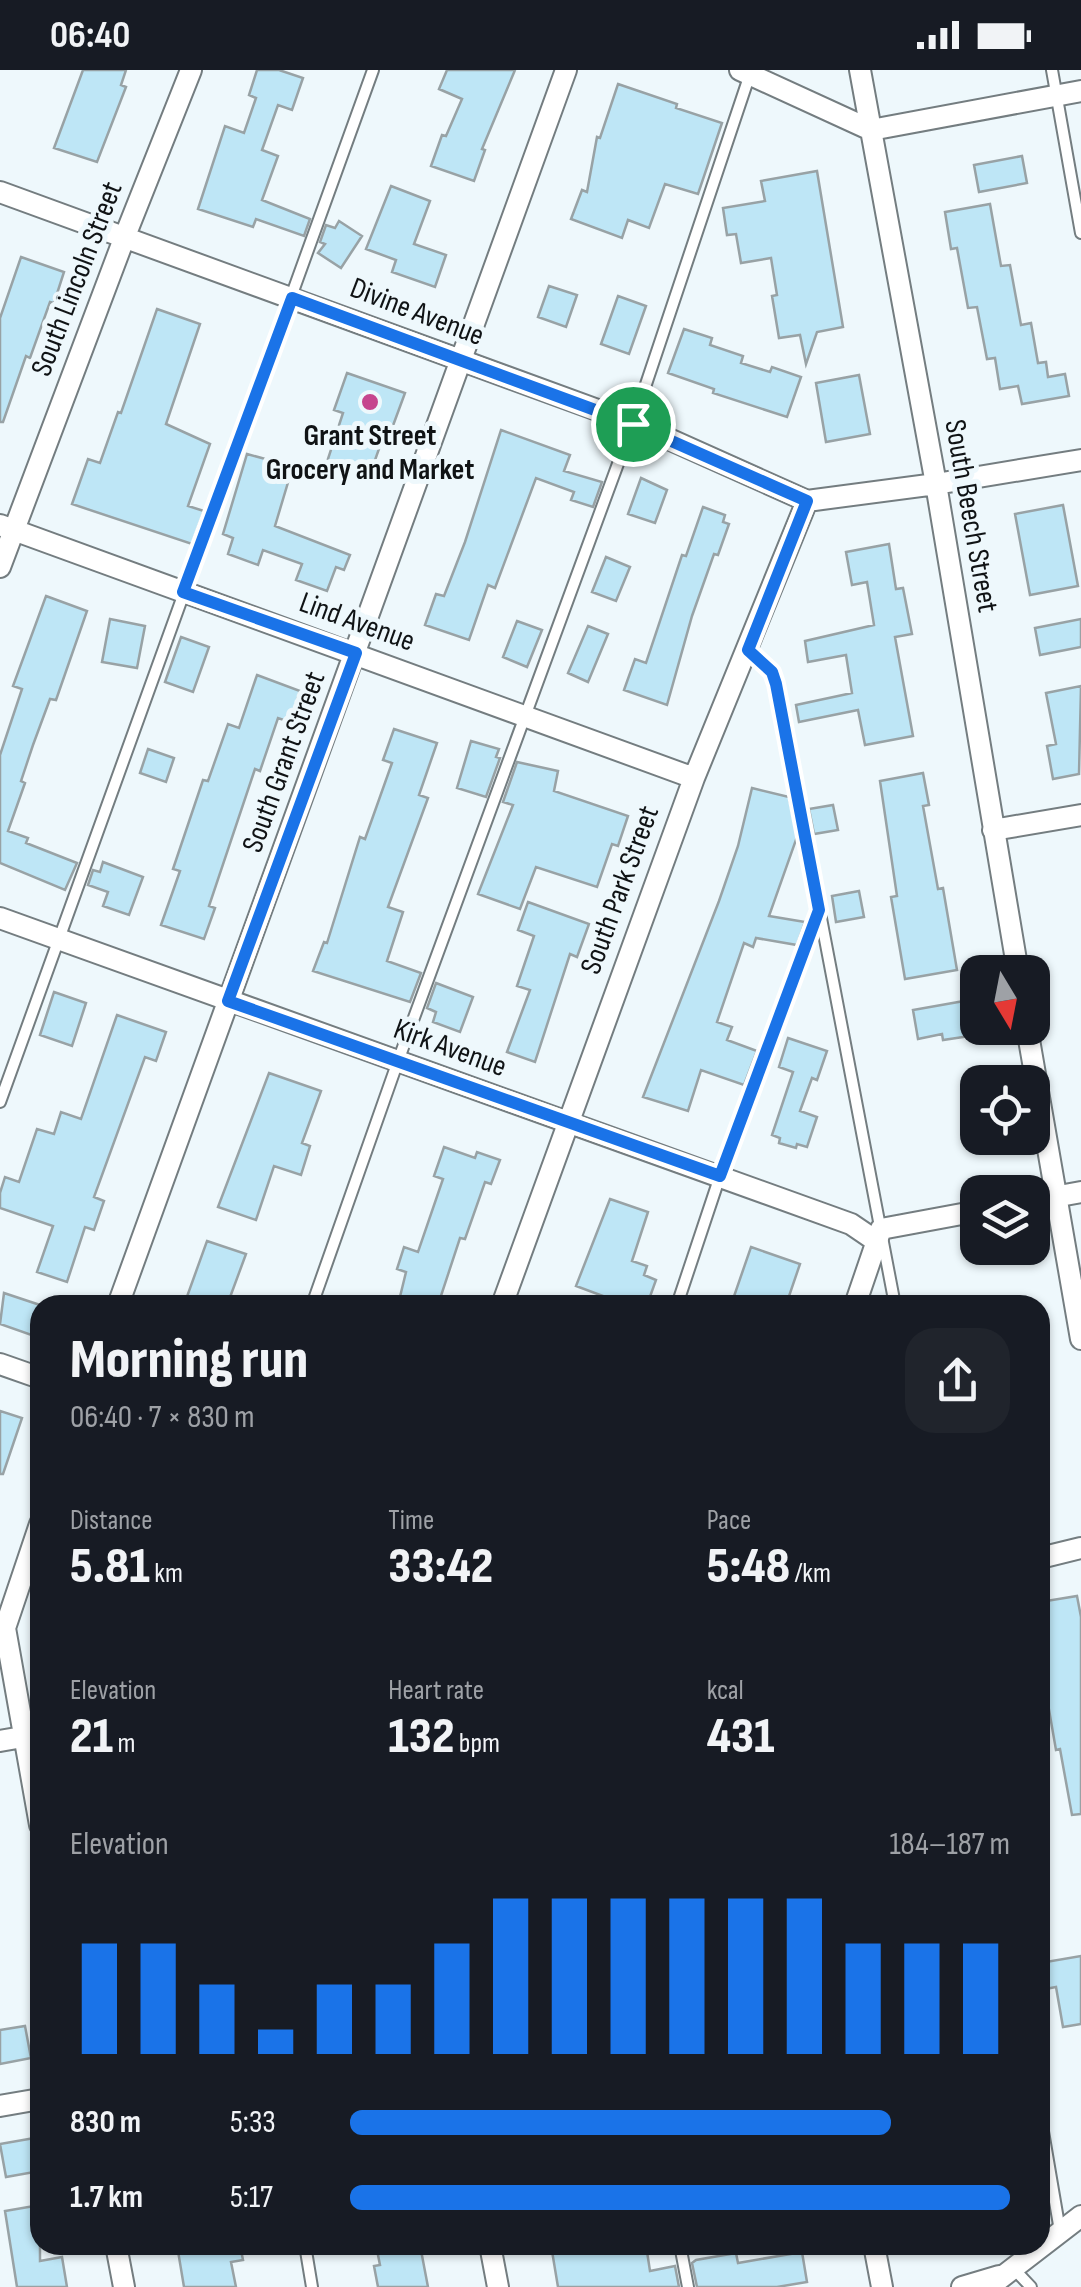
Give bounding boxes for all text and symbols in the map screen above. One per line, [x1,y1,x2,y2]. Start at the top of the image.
text: 06:40 [50,13,130,58]
street label: South Lincoln Street [23,177,131,381]
street label: Divine Avenue [345,270,489,354]
pin [591,382,676,467]
marker: Grant Street Grocery and Market [359,391,381,413]
icon: arrive [606,397,661,452]
street label: South Beech Street [936,417,1006,615]
place label: Grant Street Grocery and Market [266,418,474,488]
street label: Lind Avenue [294,585,420,659]
street label: South Grant Street [235,667,333,857]
street label: South Park Street [573,801,667,979]
north arrow [960,955,1050,1045]
map controls [960,955,1050,1265]
street label: Kirk Avenue [389,1011,511,1085]
button: locate [960,1065,1050,1155]
button: layers [960,1175,1050,1265]
text: Morning run [70,1327,308,1394]
button: share [905,1328,1010,1433]
text: 06:40 · 7 × 830 m [70,1398,254,1437]
text: Distance [70,1504,153,1537]
text: Time [388,1504,434,1537]
text: Pace [707,1504,751,1537]
text: 5.81 [70,1537,150,1597]
text: 33:42 [388,1537,493,1597]
text: 5:48 [707,1537,790,1597]
text: km [150,1557,183,1590]
text: /km [790,1557,831,1590]
text: Elevation [70,1674,156,1707]
text: Heart rate [388,1674,484,1707]
text: kcal [707,1674,744,1707]
text: 21 [70,1707,113,1767]
text: 132 [388,1707,454,1767]
text: 431 [707,1707,775,1767]
text: m [113,1727,135,1760]
text: bpm [454,1727,500,1760]
text: Elevation [70,1825,169,1864]
text: 184–187 m [889,1825,1010,1864]
text: 830 m [70,2103,141,2142]
text: 5:33 [230,2103,276,2142]
text: 1.7 km [70,2178,143,2217]
text: 5:17 [230,2178,273,2217]

